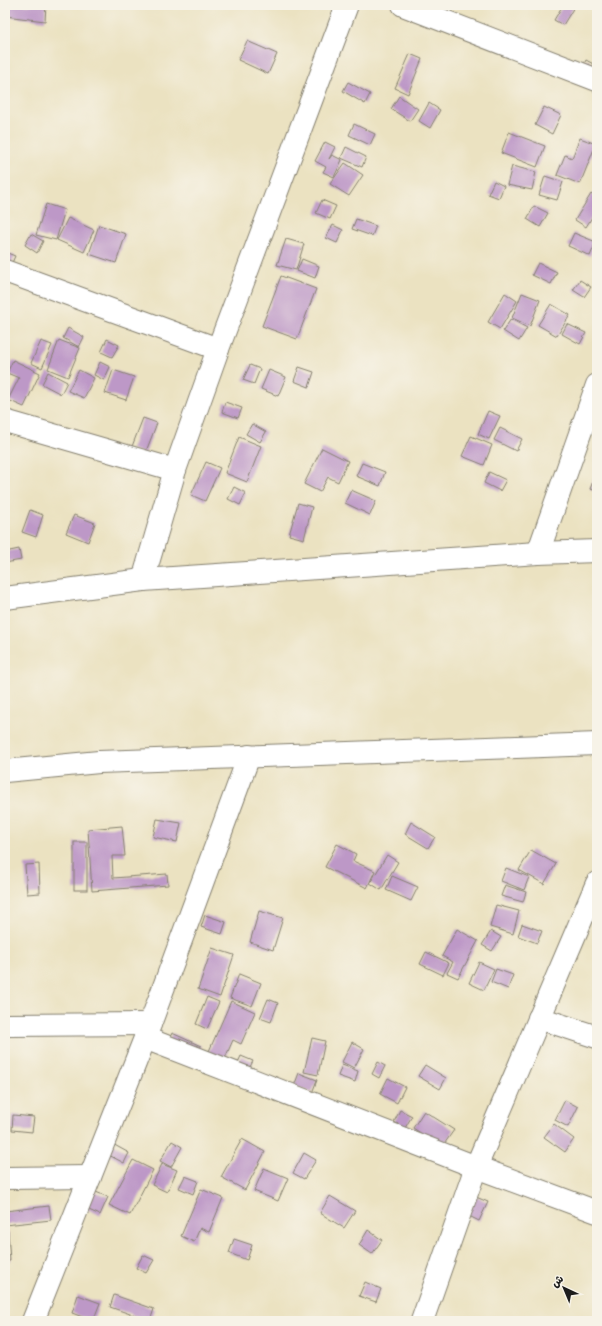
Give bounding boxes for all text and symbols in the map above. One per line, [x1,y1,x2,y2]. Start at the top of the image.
north arrow [544,1268,584,1308]
text: ش [548,1272,566,1290]

